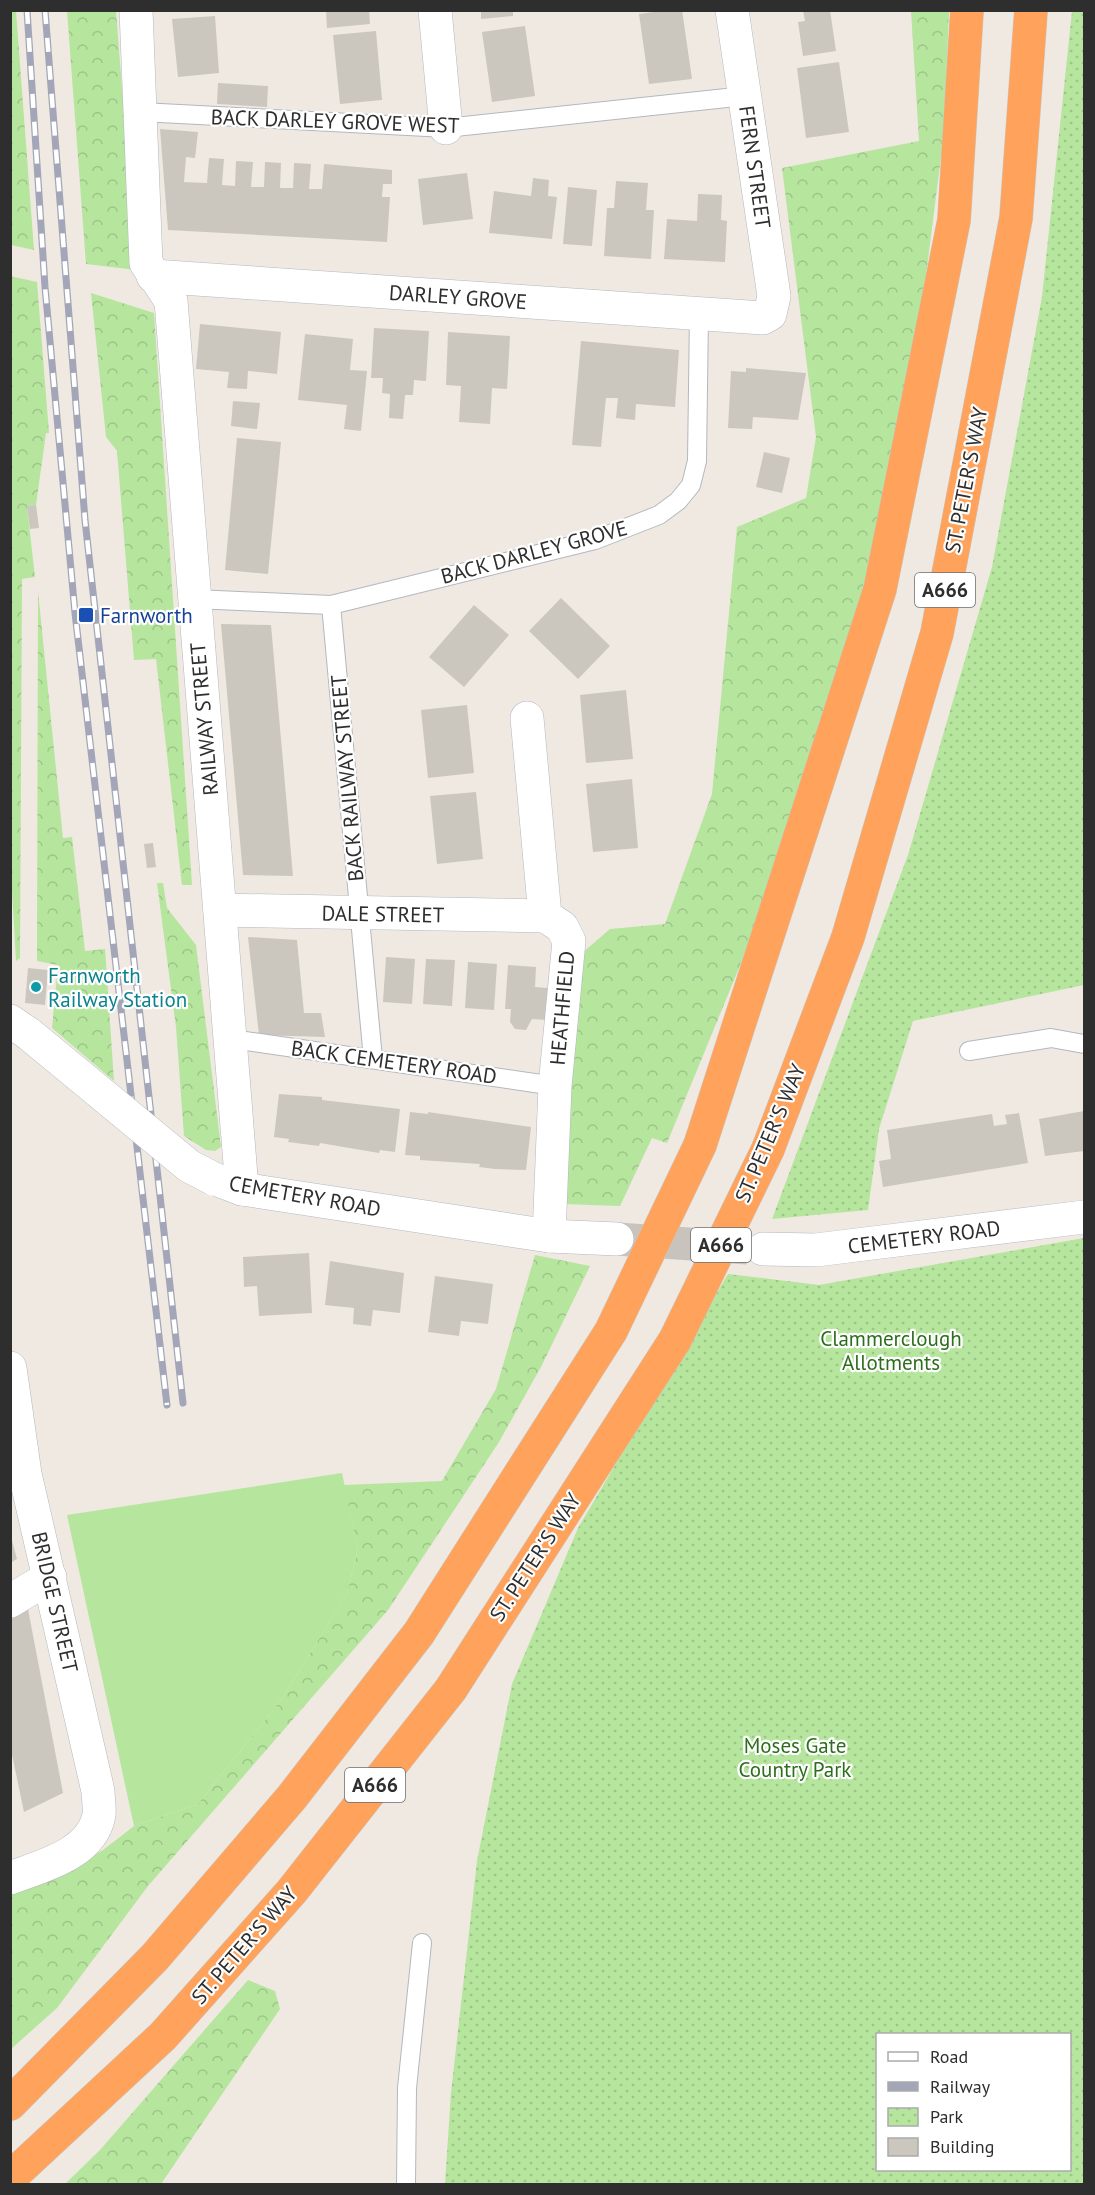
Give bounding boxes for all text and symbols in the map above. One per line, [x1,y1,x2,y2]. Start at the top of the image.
street label: BACK DARLEY GROVE WEST [210,103,460,139]
street label: FERN STREET [733,104,777,231]
street label: DARLEY GROVE [388,279,528,315]
street label: ST. PETER'S WAY [939,405,993,555]
street label: BACK DARLEY GROVE [438,514,630,590]
road number: A666 [915,573,975,607]
place label: Farnworth [100,602,193,629]
marker: Farnworth [77,606,95,624]
street label: RAILWAY STREET [184,641,224,797]
street label: BACK RAILWAY STREET [324,673,369,882]
street label: DALE STREET [321,899,445,929]
street label: HEATHFIELD [544,950,580,1066]
place label: Farnworth Railway Station [48,962,187,1013]
marker: Farnworth Railway Station [29,980,43,994]
street label: BACK CEMETERY ROAD [289,1034,499,1090]
street label: ST. PETER'S WAY [729,1059,811,1206]
street label: CEMETERY ROAD [227,1169,383,1223]
street label: CEMETERY ROAD [846,1214,1002,1260]
road number: A666 [691,1228,751,1262]
park label: Clammerclough Allotments [820,1325,962,1376]
street label: ST. PETER'S WAY [483,1487,587,1626]
street label: BRIDGE STREET [26,1529,84,1675]
park label: Moses Gate Country Park [739,1732,851,1783]
road number: A666 [345,1768,405,1802]
street label: ST. PETER'S WAY [185,1880,303,2010]
legend [876,2033,1071,2171]
text: Road [930,2045,968,2068]
text: Railway [930,2075,991,2098]
text: Park [930,2105,963,2128]
text: Building [930,2135,994,2158]

